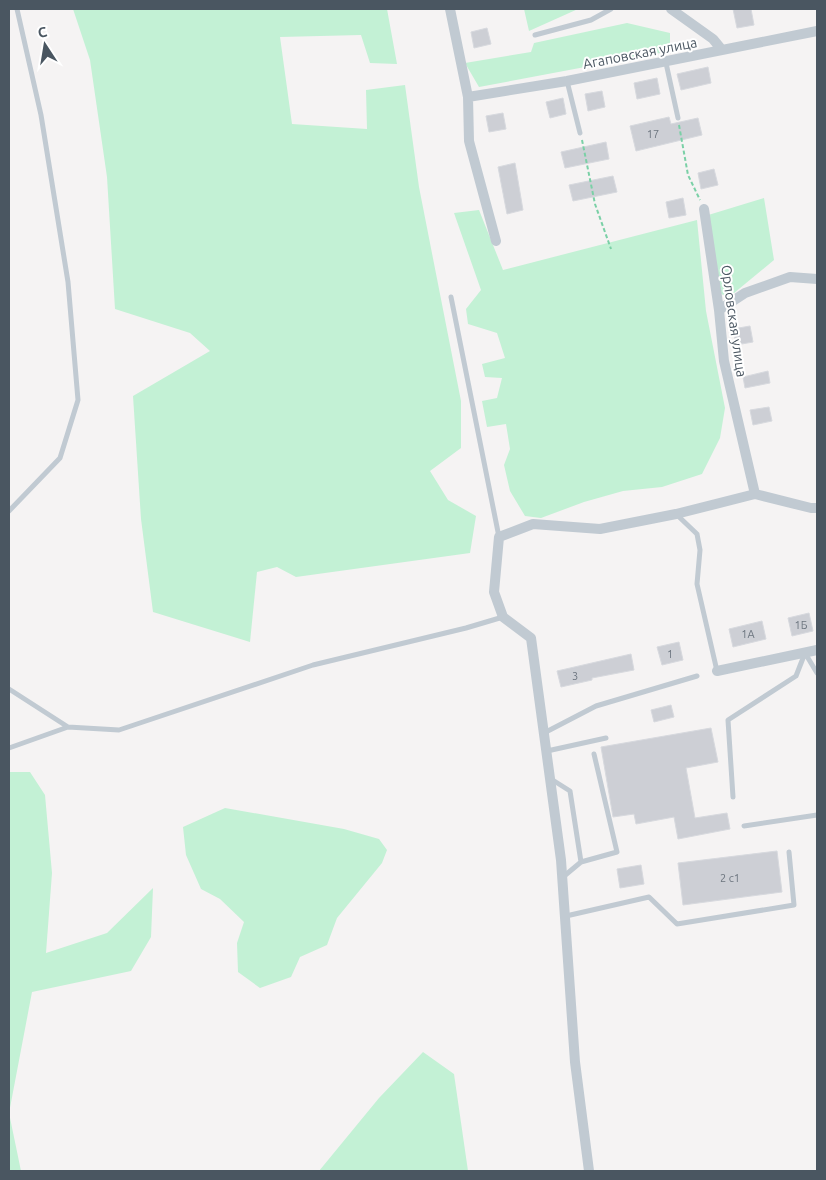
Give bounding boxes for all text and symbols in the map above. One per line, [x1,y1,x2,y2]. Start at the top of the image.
north arrow [20,20,70,70]
text: С [36,24,48,41]
street label: Агаповская улица [582,34,698,72]
house number: 17 [647,128,659,140]
street label: Орловская улица [718,264,750,378]
house number: 1Б [795,619,808,631]
house number: 1А [741,628,756,640]
house number: 1 [667,648,673,660]
house number: 3 [572,670,578,682]
house number: 2 с1 [720,872,740,884]

